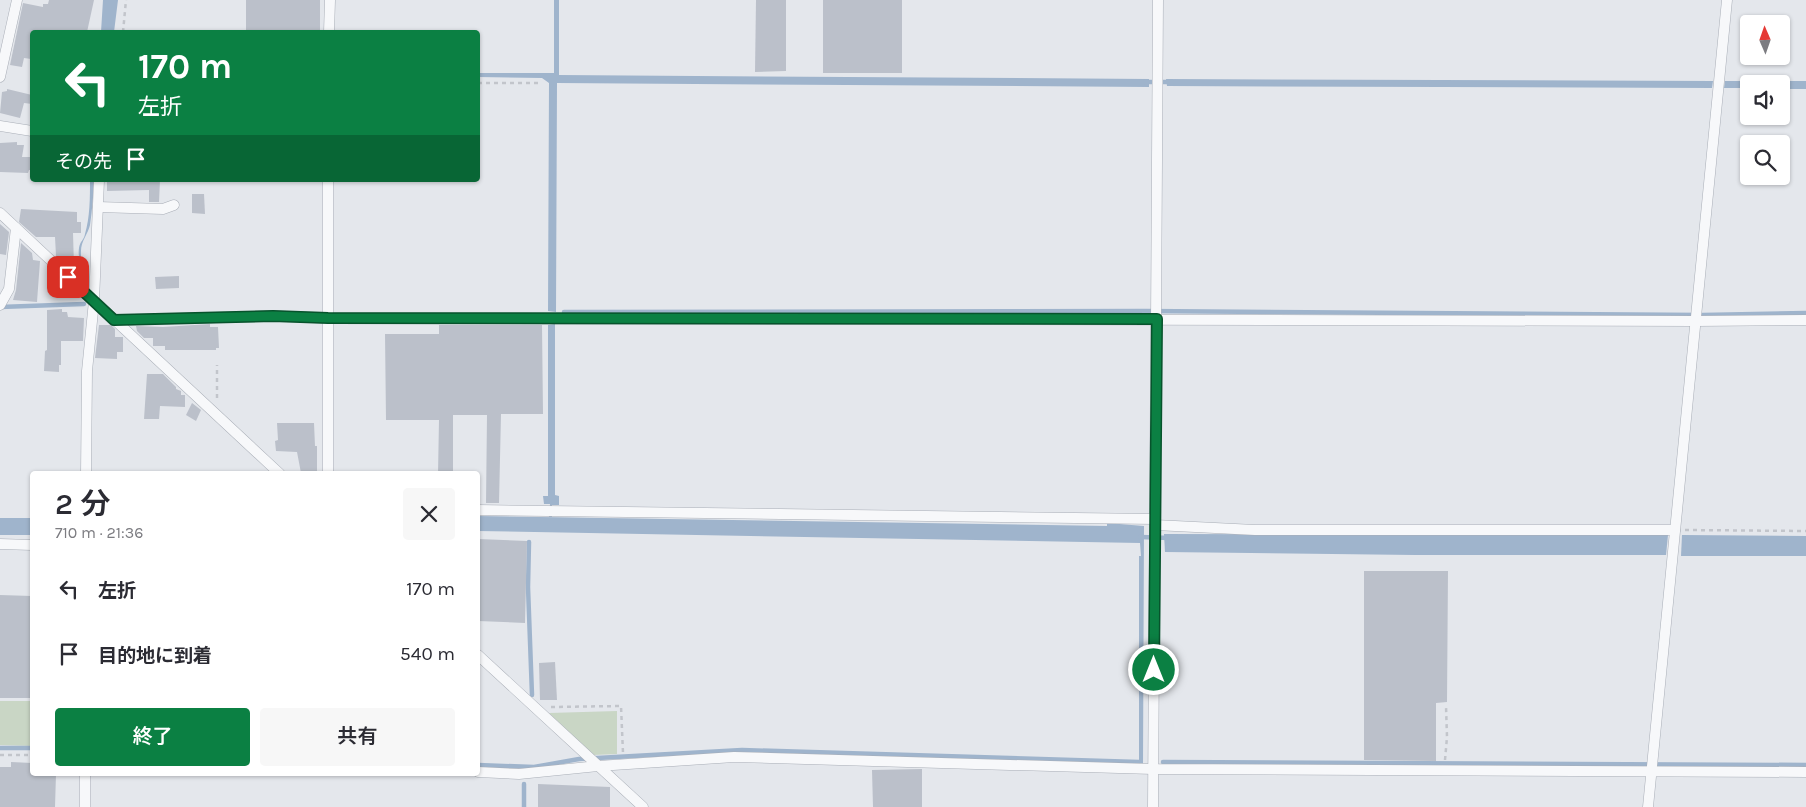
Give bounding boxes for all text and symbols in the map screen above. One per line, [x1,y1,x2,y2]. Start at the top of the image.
north arrow [1740,15,1790,65]
map controls [1740,15,1790,185]
text: 170 m [138,46,232,87]
icon: left [55,50,120,115]
button: sound [1740,75,1790,125]
text: 左折 [138,94,182,120]
button: search [1740,135,1790,185]
icon: arrive [122,145,150,173]
text: その先 [55,151,112,173]
pin [47,256,89,298]
icon: arrive [54,263,82,291]
text: 2 分 [55,486,110,522]
button: close [403,488,455,540]
text: 710 m · 21:36 [55,523,143,542]
icon: left [55,575,83,603]
text: 170 m [406,578,455,600]
text: 左折 [98,580,136,602]
icon: arrive [55,640,83,668]
text: 540 m [400,643,455,665]
position arrow [1127,643,1179,695]
text: 目的地に到着 [98,645,212,667]
button: 終了 [55,708,250,766]
button: 共有 [260,708,455,766]

